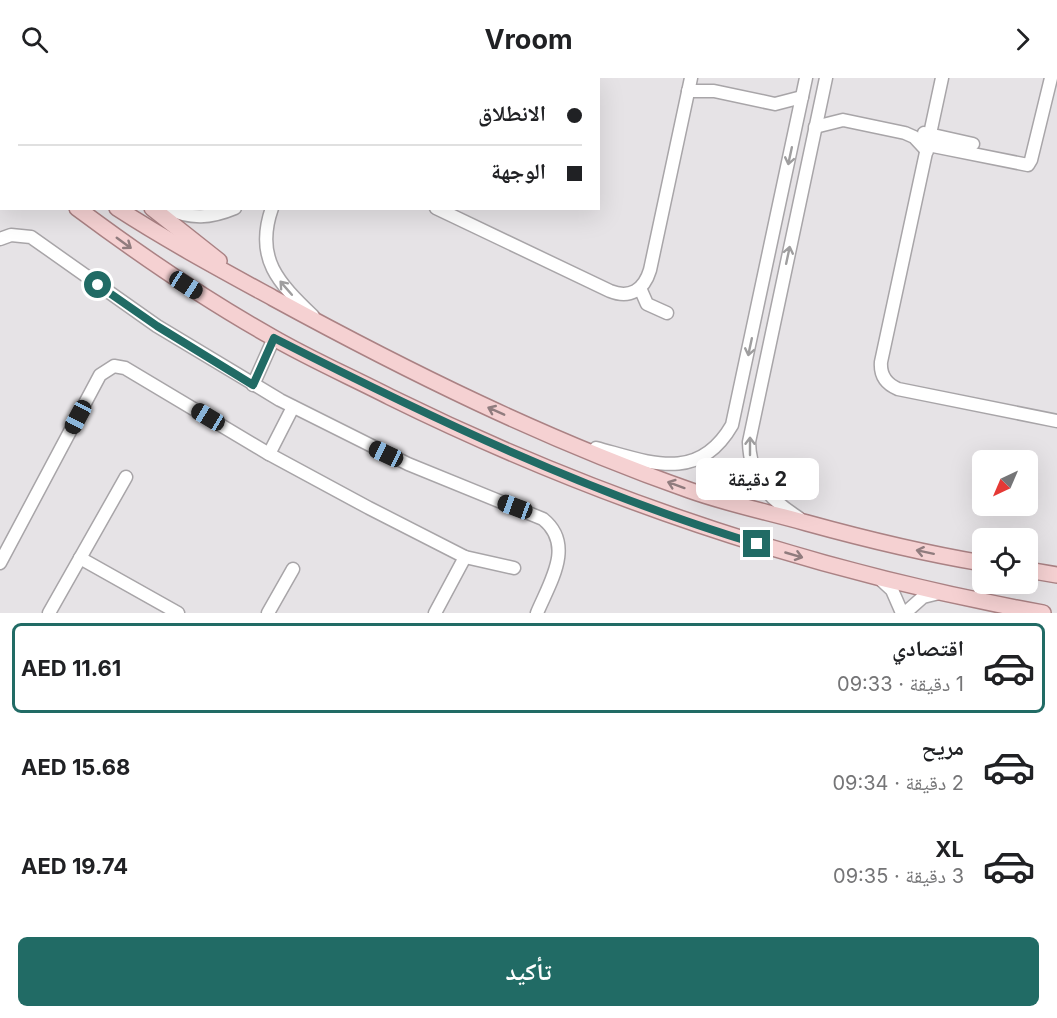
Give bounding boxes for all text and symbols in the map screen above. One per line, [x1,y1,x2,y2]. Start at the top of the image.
icon: search [18,23,51,56]
text: Vroom [484,23,573,56]
icon: forward [1006,23,1039,56]
text: الانطلاق [478,100,546,126]
one-way arrow [784,146,796,165]
text: الوجهة [491,158,546,184]
one-way arrow [116,237,132,249]
one-way arrow [783,246,794,265]
car [166,268,206,302]
route start [84,271,111,298]
one-way arrow [279,280,292,296]
one-way arrow [744,336,755,356]
car [62,397,94,437]
car [188,400,228,434]
one-way arrow [487,405,506,416]
one-way arrow [744,436,756,456]
car [366,438,406,470]
north arrow [972,450,1038,516]
map controls [972,450,1038,594]
callout: 2 دقيقة [696,457,819,499]
text: 2 دقيقة [728,467,787,491]
one-way arrow [667,479,686,490]
car [495,492,535,522]
button: locate [972,528,1038,594]
route end [743,530,770,557]
one-way arrow [916,546,935,557]
one-way arrow [784,550,803,561]
text: اقتصادي [892,635,964,661]
icon: car [982,641,1036,695]
text: AED 11.61 [21,655,121,681]
text: 1 دقيقة · 09:33 [837,672,964,696]
text: مريح [921,734,964,760]
icon: car [982,740,1036,794]
text: AED 15.68 [21,754,130,780]
text: 2 دقيقة · 09:34 [832,771,964,795]
text: XL [935,836,964,862]
icon: car [982,839,1036,893]
text: AED 19.74 [21,853,128,879]
text: 3 دقيقة · 09:35 [833,864,964,888]
button: تأكيد [18,937,1039,1006]

